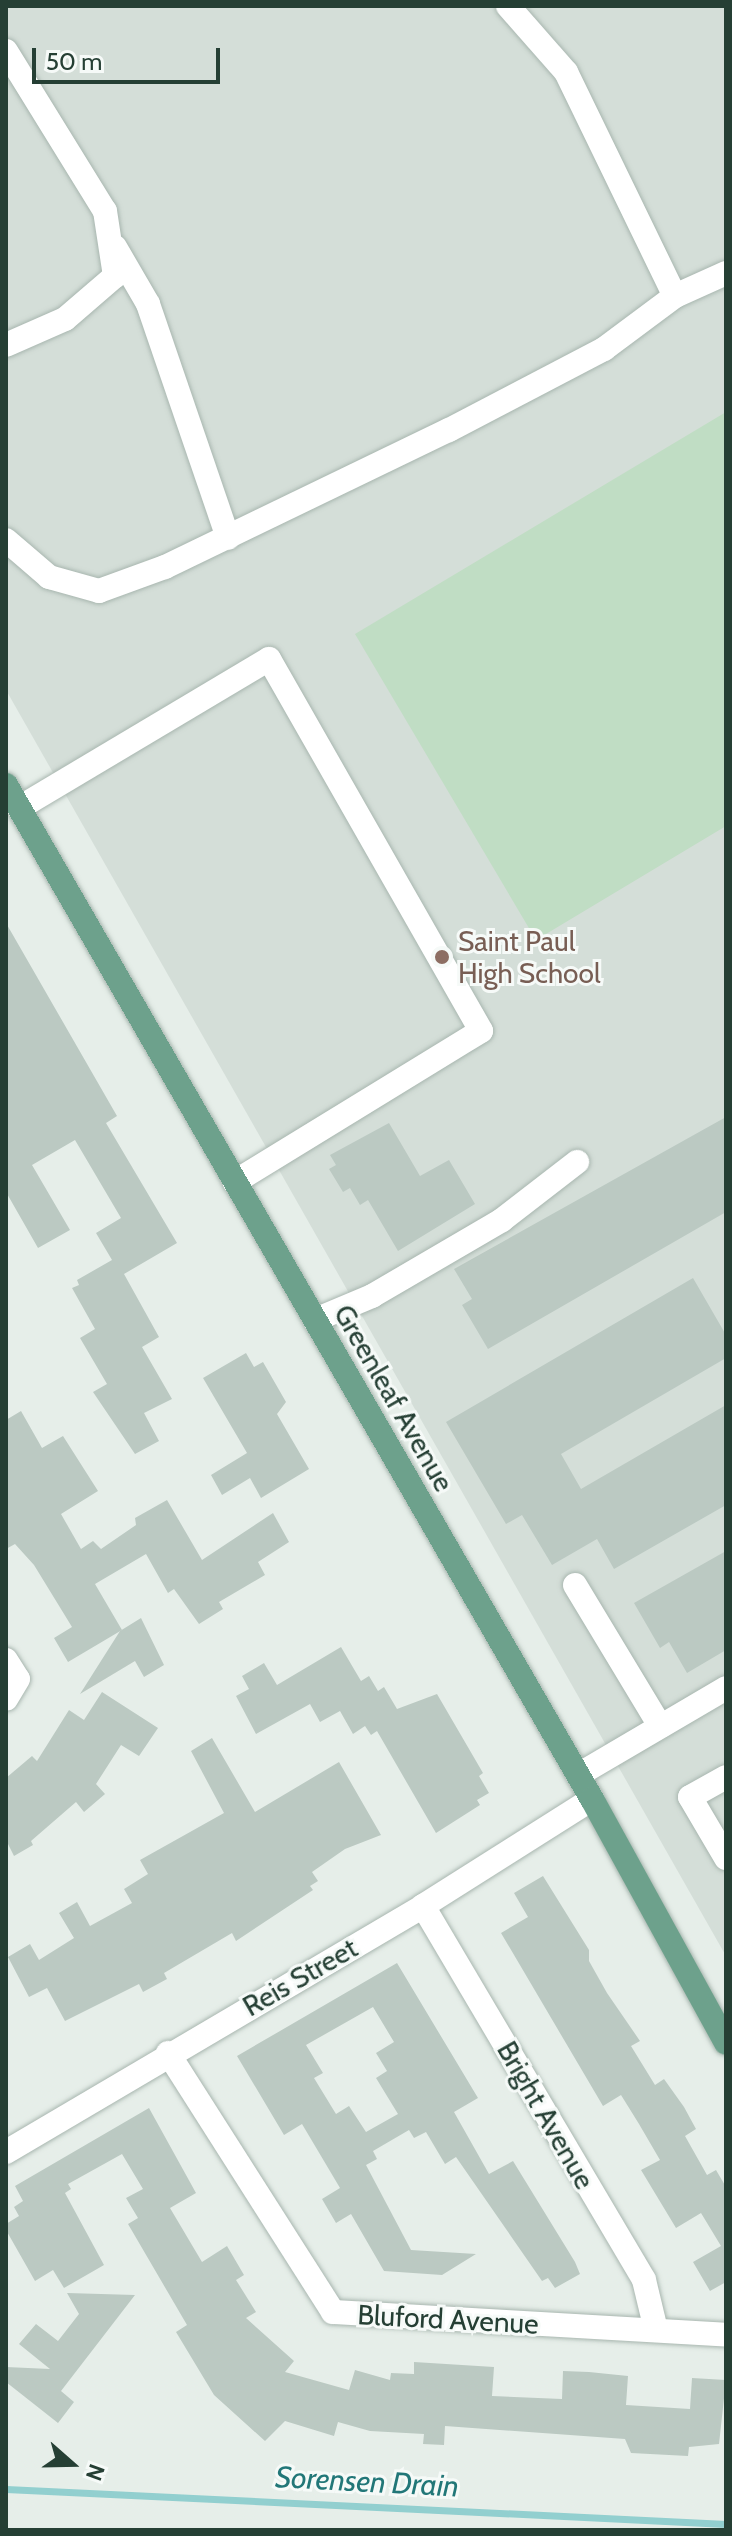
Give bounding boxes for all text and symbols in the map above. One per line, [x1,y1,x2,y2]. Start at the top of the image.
scale bar [36,32,224,82]
text: 50 m [46,47,102,76]
place label: Saint Paul High School [458,924,601,990]
marker: Saint Paul High School [433,948,451,966]
street label: Greenleaf Avenue [327,1299,461,1497]
street label: Reis Street [237,1931,363,2023]
street label: Bright Avenue [490,2035,602,2195]
street label: Bluford Avenue [357,2297,539,2341]
north arrow [32,2424,112,2504]
water label: Sorensen Drain [274,2459,460,2505]
text: N [80,2460,110,2484]

